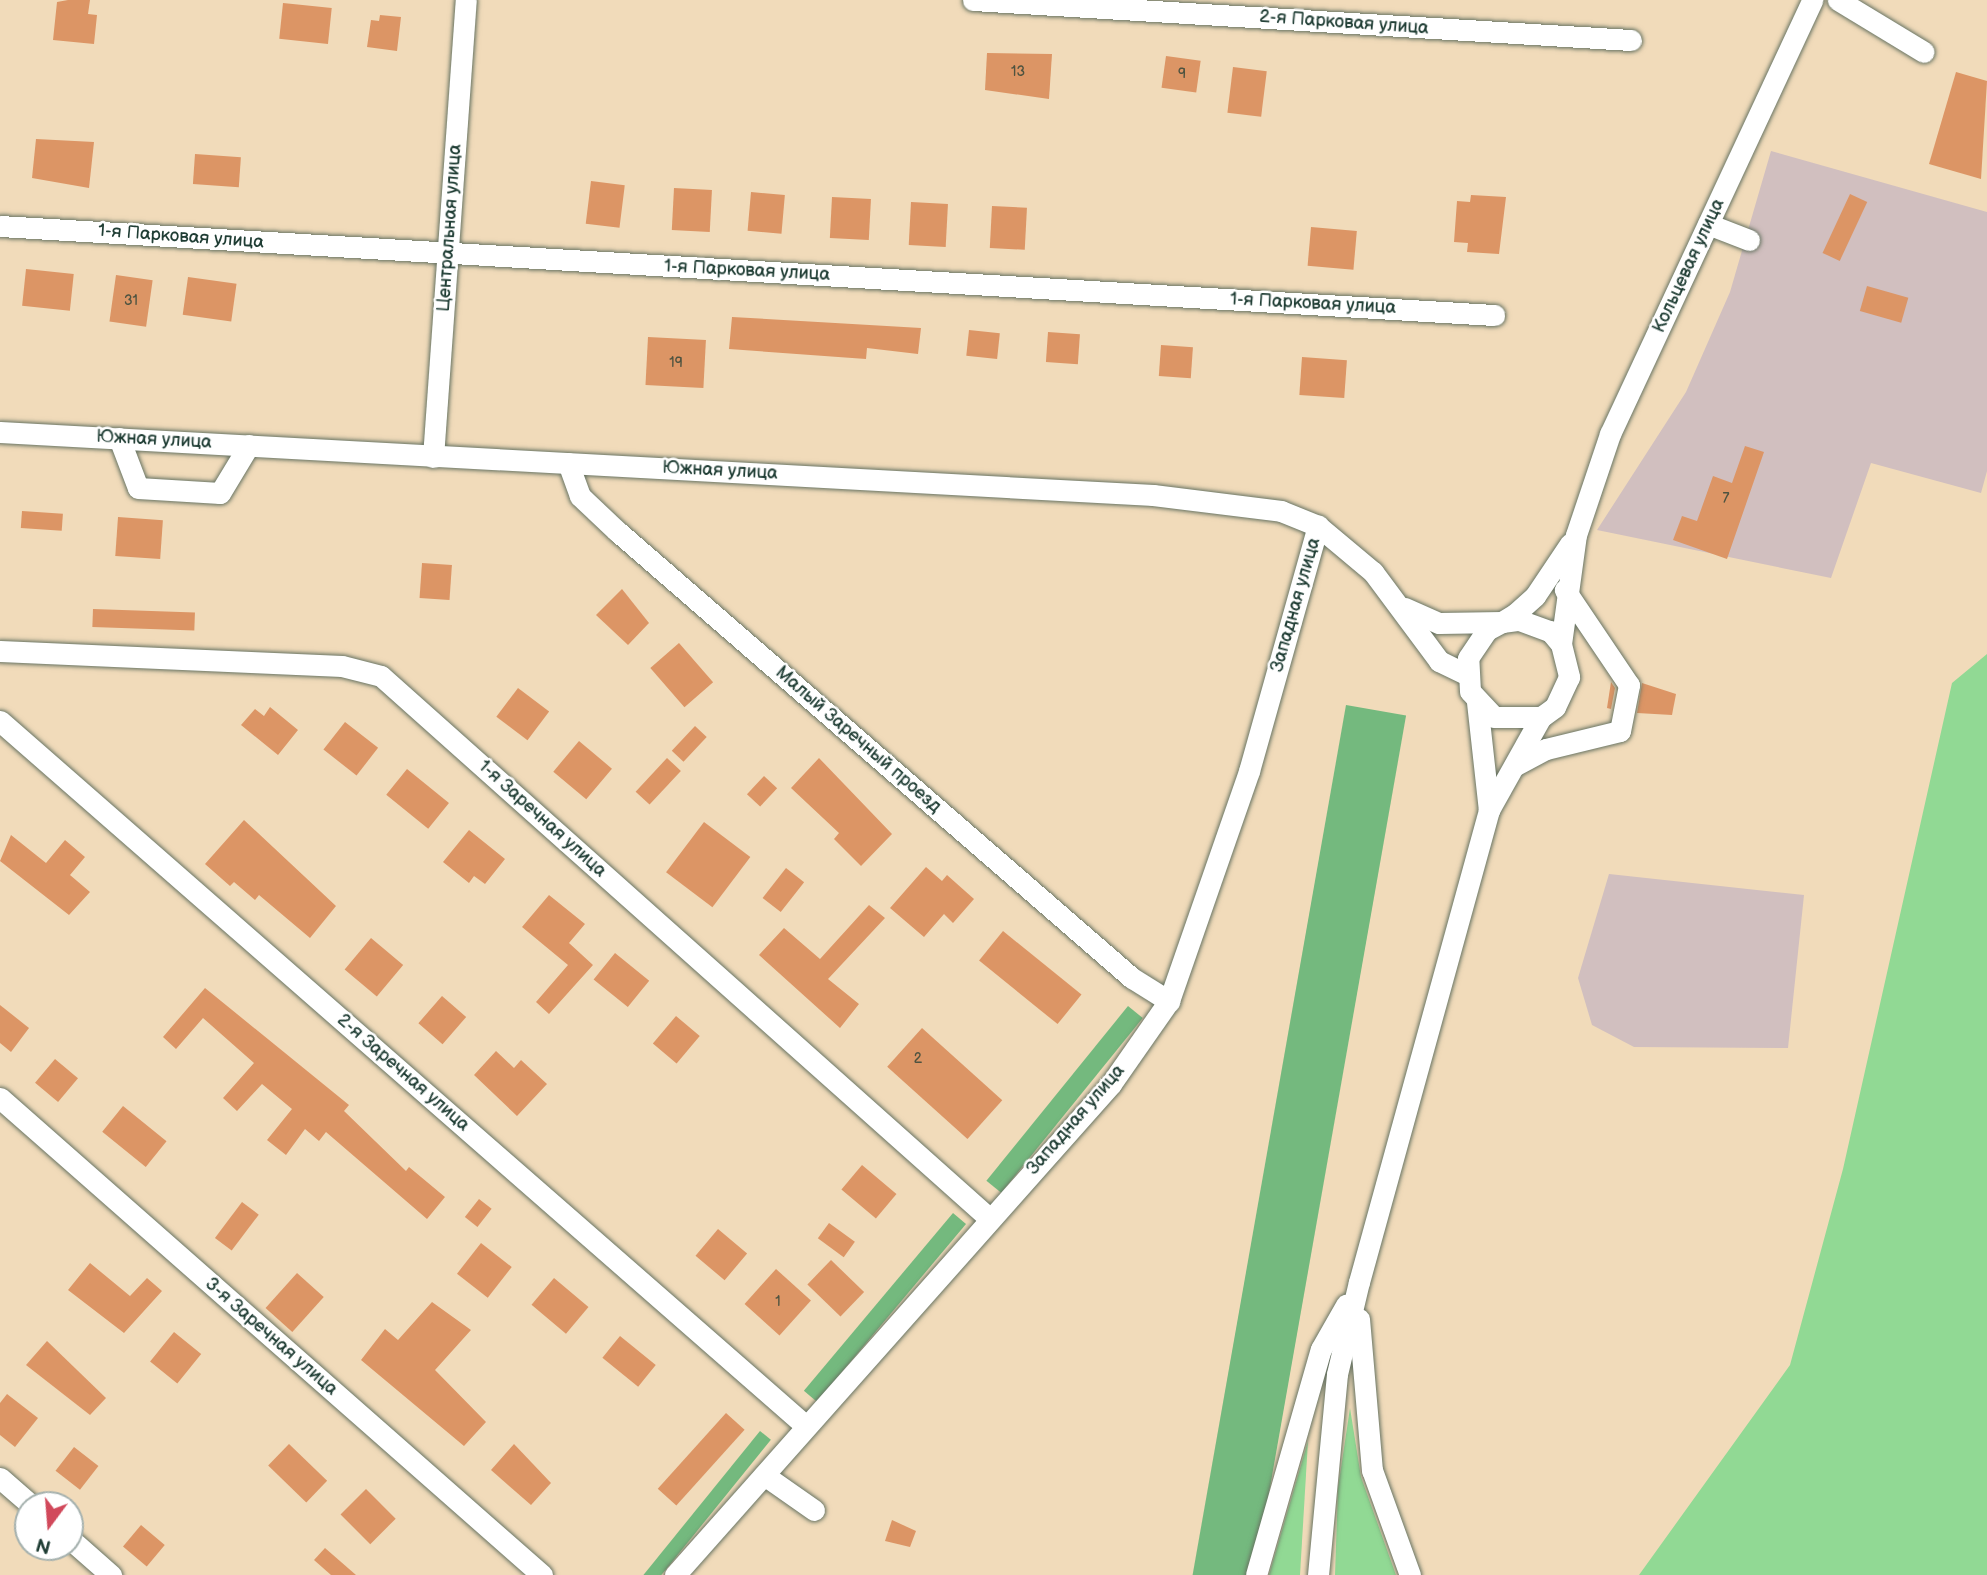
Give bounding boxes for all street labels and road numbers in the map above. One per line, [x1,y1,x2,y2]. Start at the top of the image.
street label: 2-я Парковая улица [1259,6,1429,40]
street label: Центральная улица [433,144,467,312]
street label: Кольцевая улица [1649,196,1729,336]
street label: 1-я Парковая улица [97,220,265,254]
street label: 1-я Парковая улица [664,256,830,286]
street label: 1-я Парковая улица [1230,289,1396,319]
street label: Южная улица [96,426,212,454]
street label: Южная улица [662,457,778,485]
street label: Западная улица [1267,535,1325,675]
street label: Малый Заречный проезд [771,662,945,818]
street label: 1-я Заречная улица [474,756,610,882]
street label: 2-я Заречная улица [332,1010,474,1136]
street label: Западная улица [1022,1061,1130,1179]
street label: 3-я Заречная улица [200,1274,342,1400]

